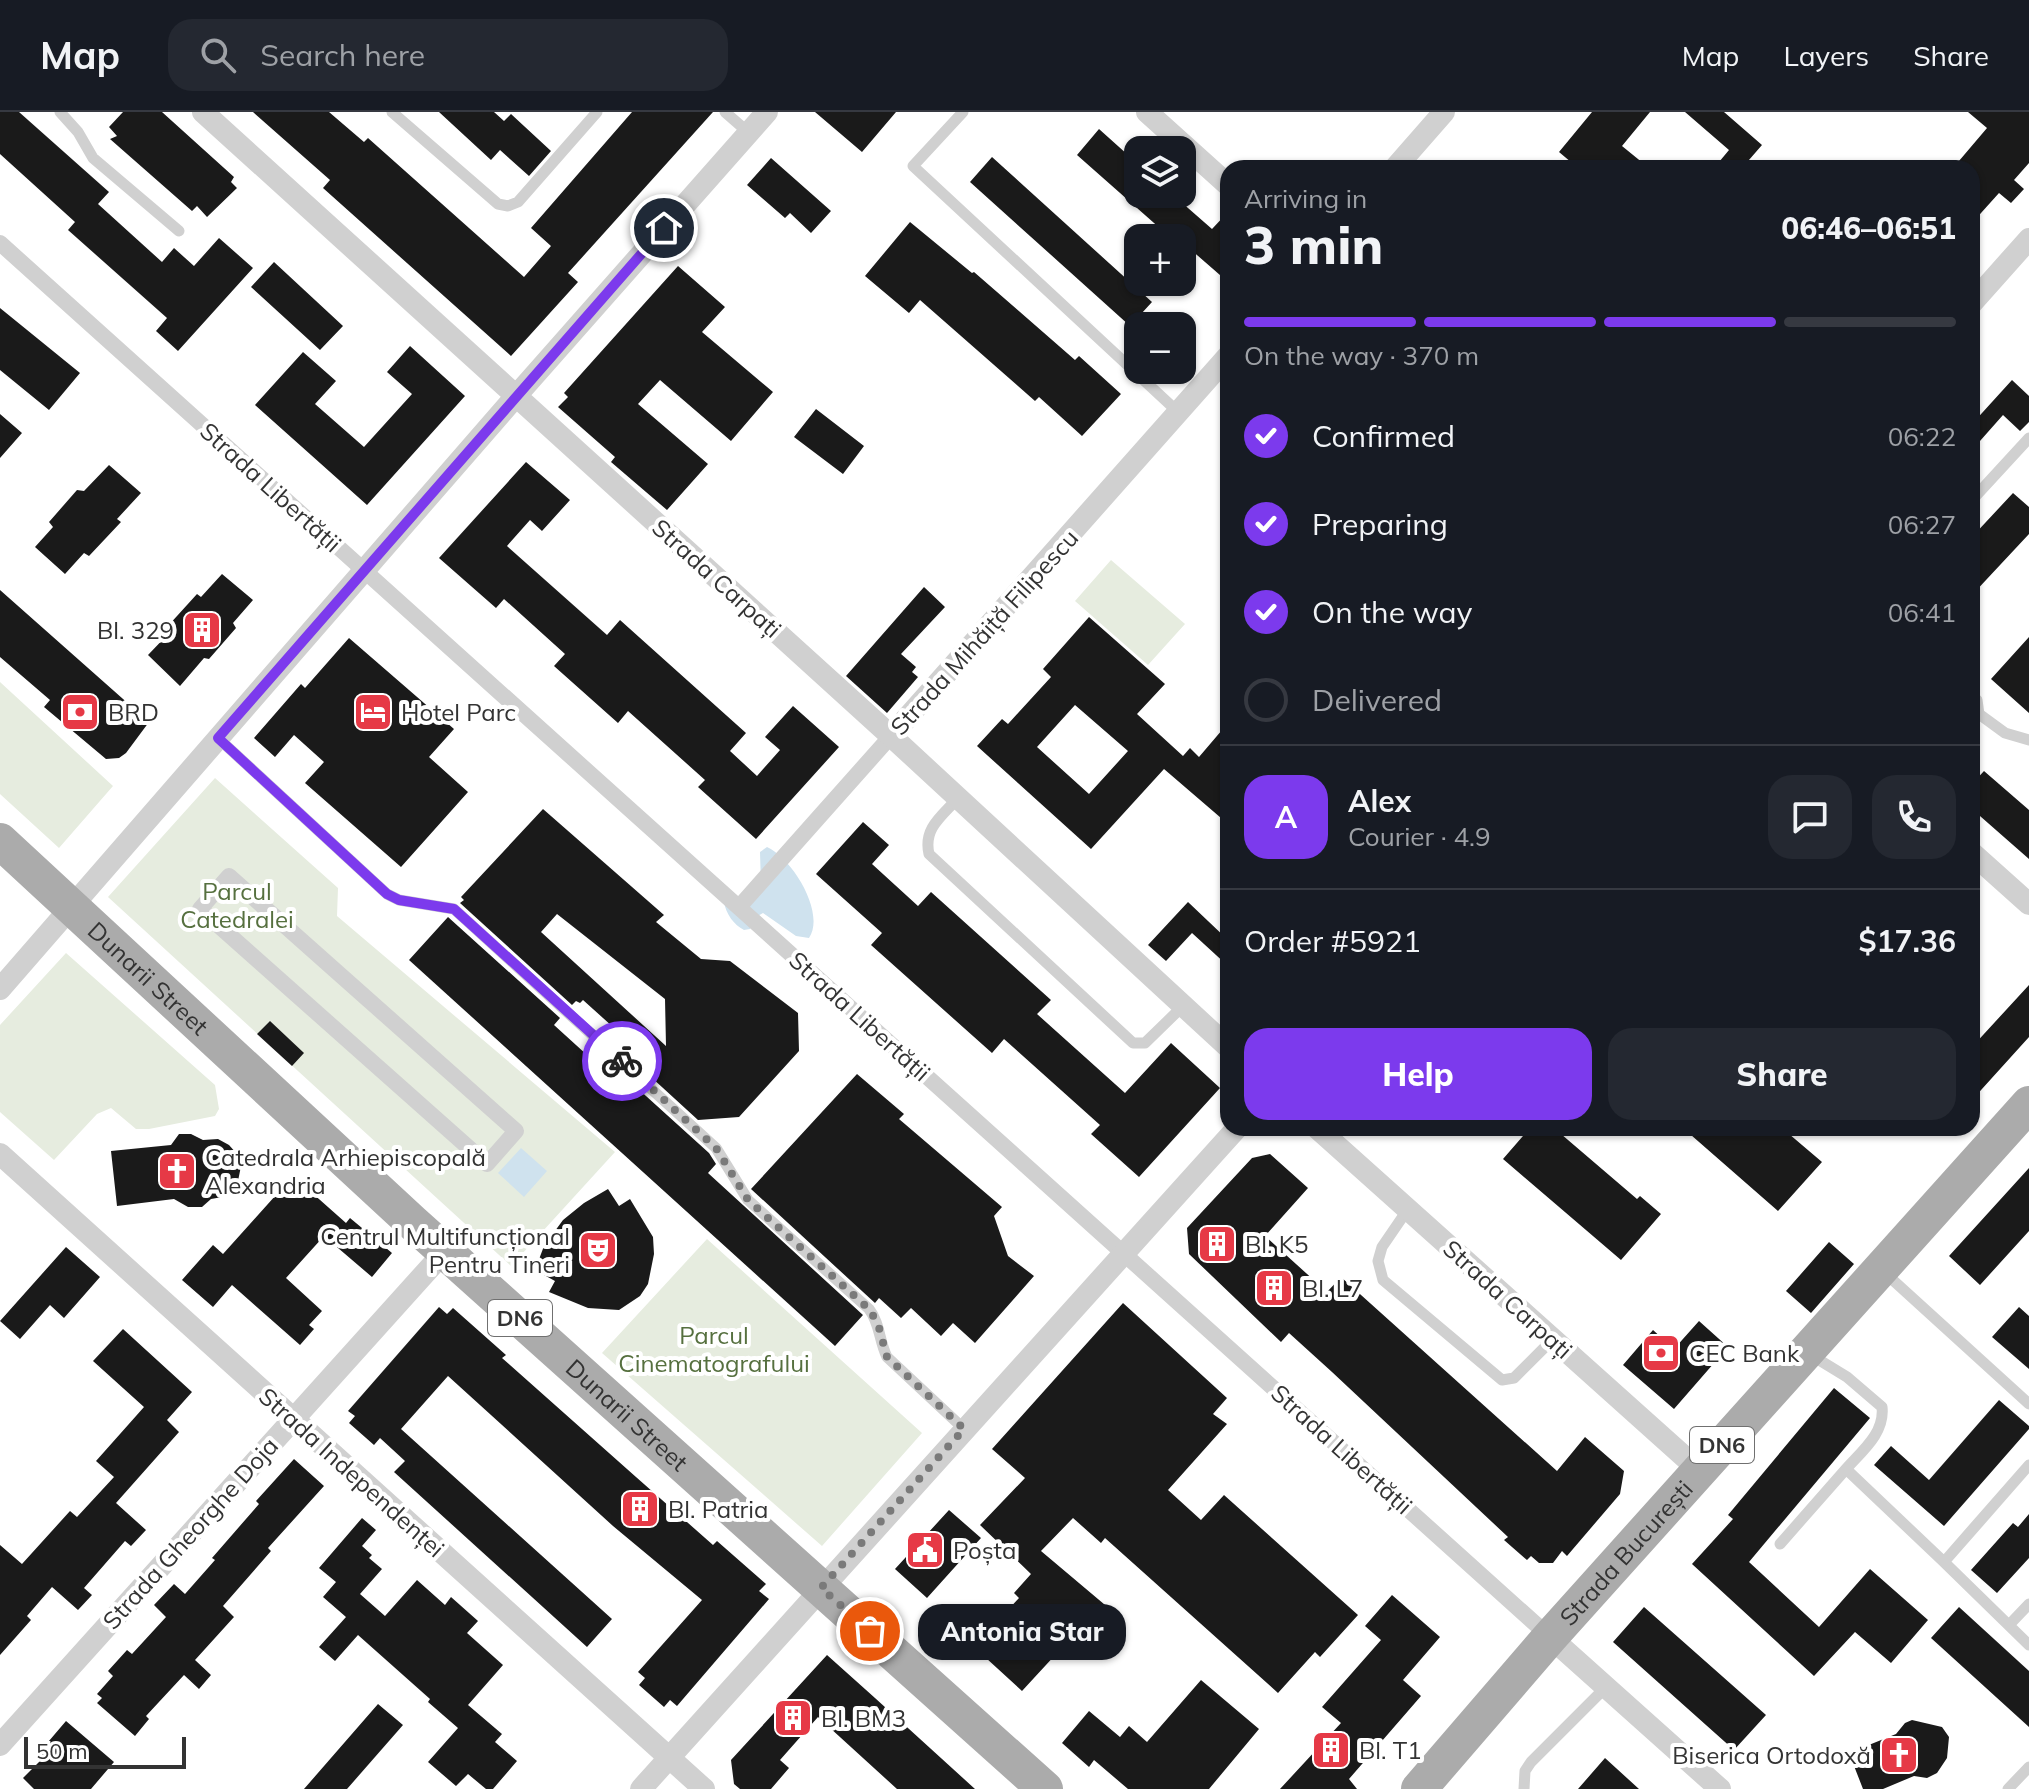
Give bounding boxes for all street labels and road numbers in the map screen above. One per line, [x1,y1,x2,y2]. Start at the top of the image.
street label: Strada Libertății [194,416,348,559]
street label: Strada Carpați [646,512,788,645]
street label: Strada Mihăiță Filipescu [884,523,1085,742]
street label: Dunarii Street [82,915,215,1041]
street label: Strada Libertății [783,945,937,1088]
street label: Strada Carpați [1437,1233,1579,1366]
road number: DN6 [488,1300,552,1336]
street label: Dunarii Street [560,1352,694,1477]
street label: Strada Libertății [1265,1378,1419,1521]
street label: Strada Independenței [252,1381,451,1564]
road number: DN6 [1690,1427,1754,1463]
street label: Strada Gheorghe Doja [96,1431,284,1635]
street label: Strada București [1553,1474,1699,1631]

